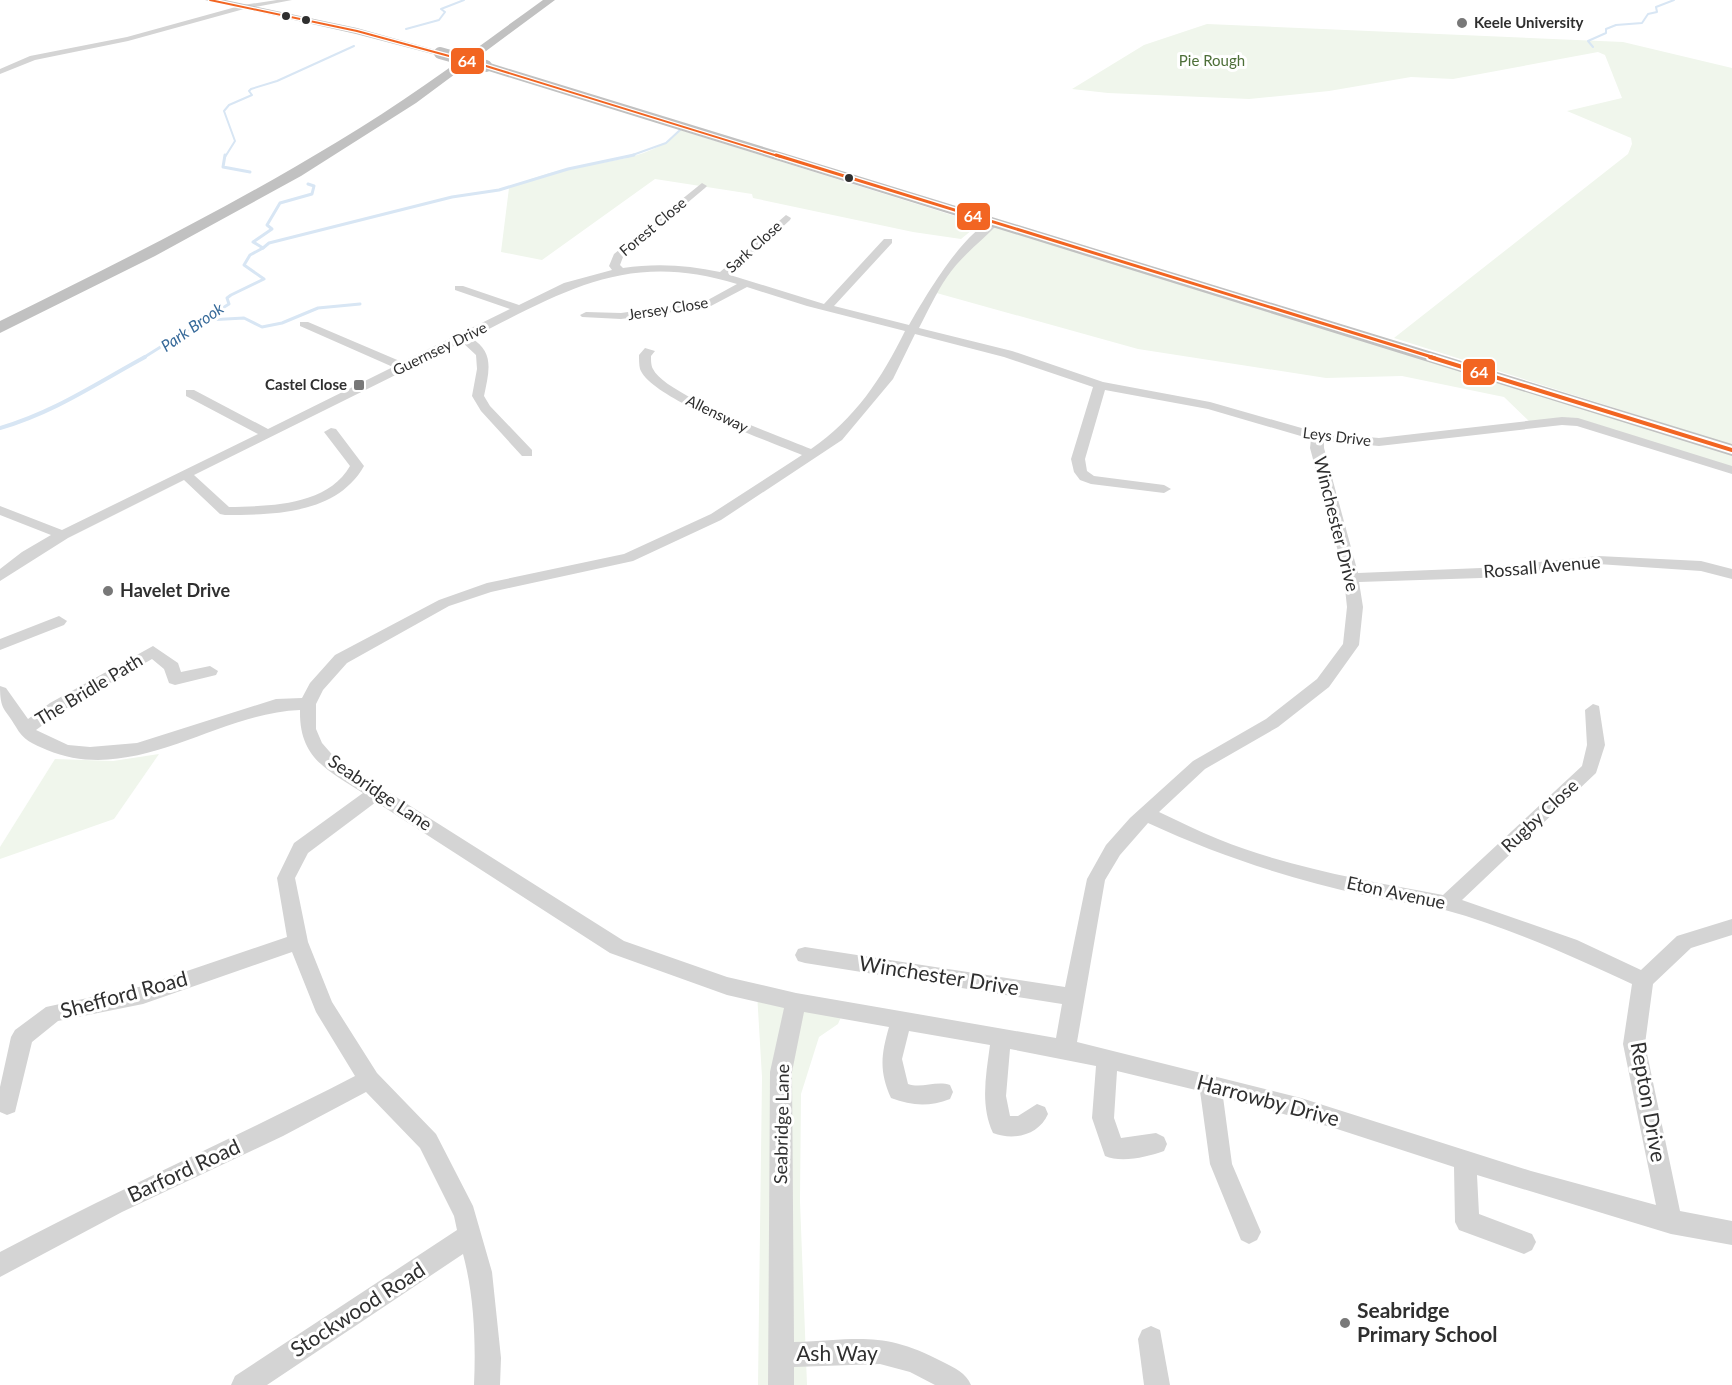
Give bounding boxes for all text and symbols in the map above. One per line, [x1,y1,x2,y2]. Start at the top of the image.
unlabelled marker [280,10,292,22]
place label: Keele University [1474,13,1584,31]
unlabelled marker [300,14,312,26]
marker: Keele University [1455,16,1469,30]
line badge: 64 [450,47,485,75]
text: 64 [458,51,476,70]
park label: Pie Rough [1179,51,1245,69]
unlabelled marker [843,172,855,184]
street label: Forest Close [615,193,689,259]
line badge: 64 [956,202,991,231]
text: 64 [964,206,982,225]
street label: Sark Close [722,216,785,276]
street label: Jersey Close [626,293,709,323]
water label: Park Brook [157,298,227,355]
street label: Guernsey Drive [390,318,489,379]
line badge: 64 [1462,358,1496,386]
text: 64 [1470,362,1488,381]
place label: Castel Close [265,375,347,393]
marker: Castel Close [352,378,366,392]
street label: Allensway [684,390,752,436]
street label: Leys Drive [1302,423,1372,449]
street label: Winchester Drive [1310,454,1364,594]
street label: Rossall Avenue [1482,550,1601,582]
place label: Havelet Drive [120,579,230,601]
marker: Havelet Drive [101,584,115,598]
street label: The Bridle Path [31,648,146,730]
street label: Seabridge Lane [325,749,437,835]
street label: Rugby Close [1496,774,1582,857]
street label: Eton Avenue [1345,871,1448,913]
street label: Winchester Drive [857,950,1021,1000]
street label: Shefford Road [57,965,190,1023]
street label: Repton Drive [1627,1040,1672,1164]
street label: Seabridge Lane [769,1064,793,1184]
street label: Harrowby Drive [1194,1069,1342,1131]
street label: Barford Road [123,1133,244,1207]
street label: Stockwood Road [285,1256,429,1361]
place label: Seabridge Primary School [1357,1297,1498,1346]
marker: Seabridge Primary School [1338,1316,1352,1330]
street label: Ash Way [796,1340,878,1365]

